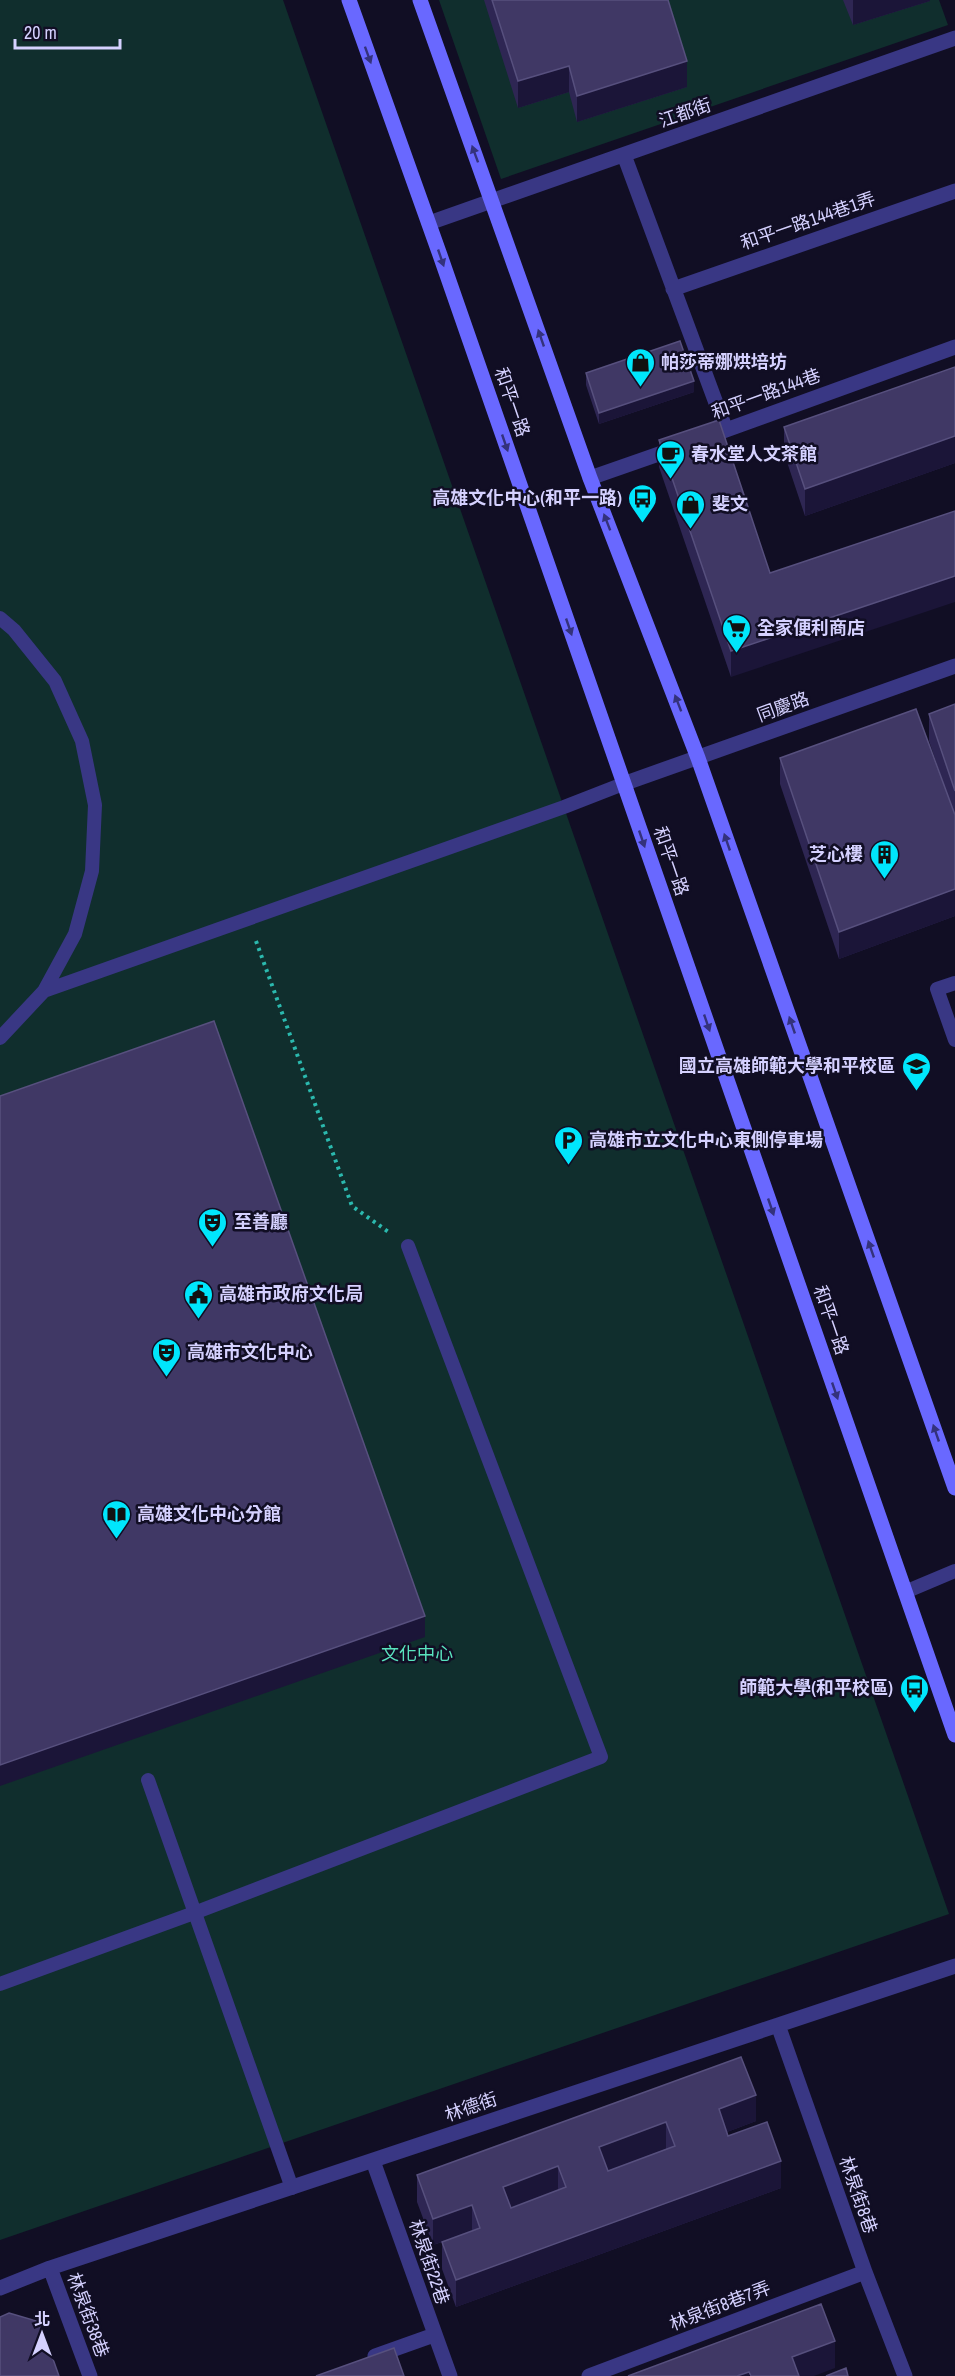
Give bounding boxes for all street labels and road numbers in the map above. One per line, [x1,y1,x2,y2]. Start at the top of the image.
street label: 江都街 [655,92,714,133]
street label: 和平一路144巷1弄 [737,186,878,255]
street label: 和平一路144巷 [708,362,824,425]
street label: 和平一路 [489,364,536,440]
street label: 同慶路 [753,686,812,728]
street label: 和平一路 [648,823,695,899]
street label: 和平一路 [808,1282,855,1358]
street label: 林德街 [441,2086,500,2127]
street label: 林泉街8巷 [834,2153,883,2237]
street label: 林泉街22巷 [403,2216,456,2308]
street label: 林泉街38巷 [62,2269,115,2361]
street label: 林泉街8巷7弄 [666,2275,774,2336]

